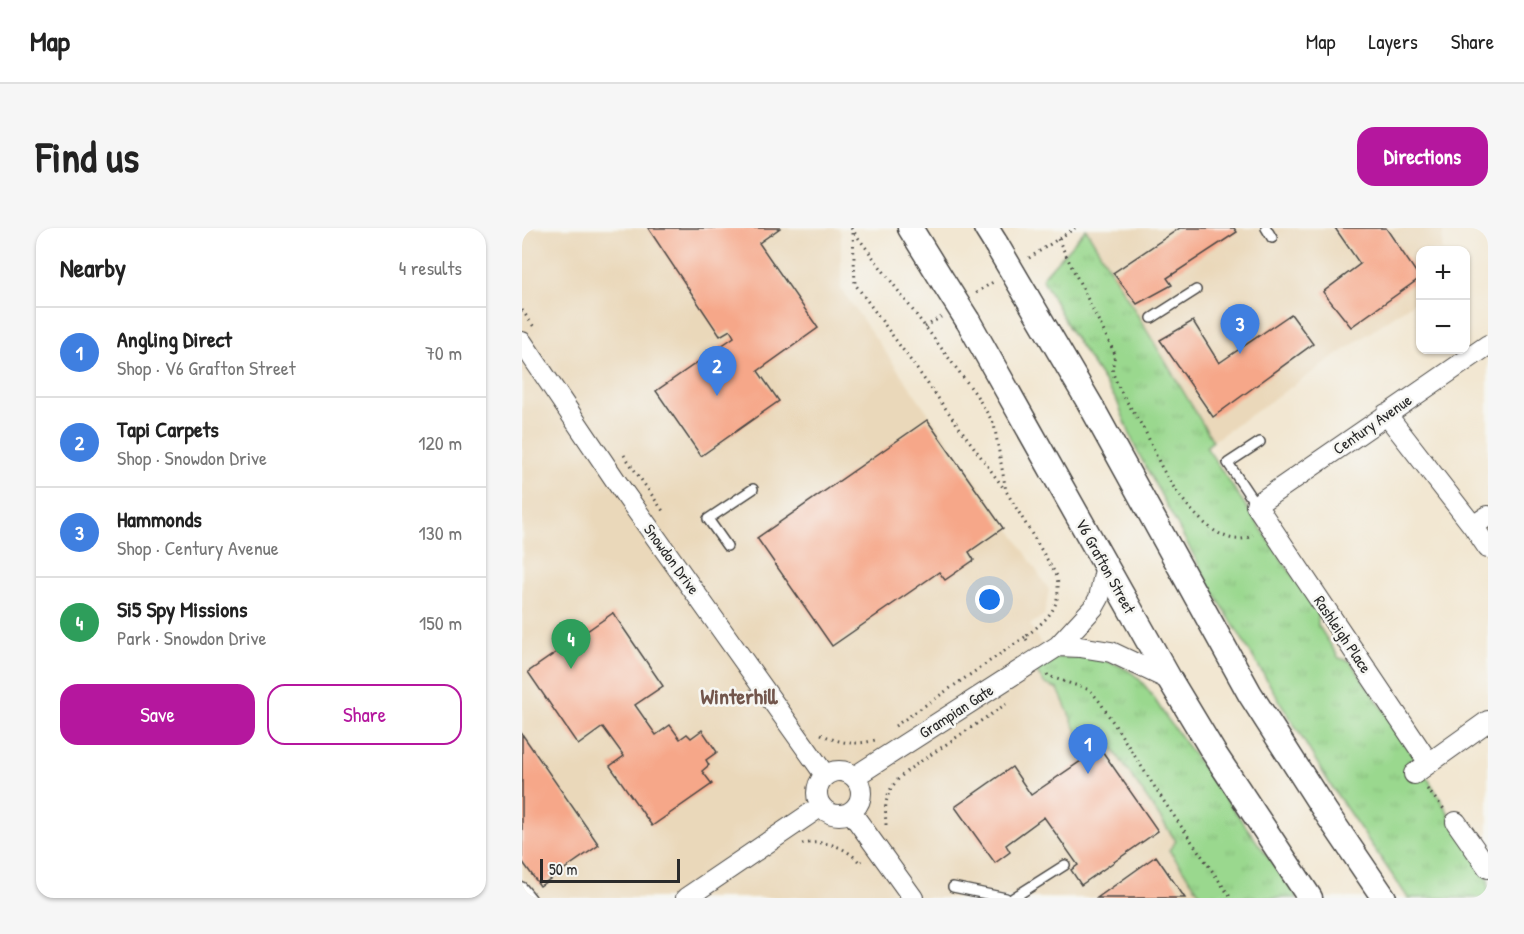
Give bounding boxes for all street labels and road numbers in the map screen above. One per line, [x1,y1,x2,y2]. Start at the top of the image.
street label: Century Avenue [1328,388,1416,459]
street label: V6 Grafton Street [1071,515,1141,618]
street label: Snowdon Drive [639,519,705,599]
street label: Rashleigh Place [1309,591,1377,678]
street label: Grampian Gate [915,678,998,743]

